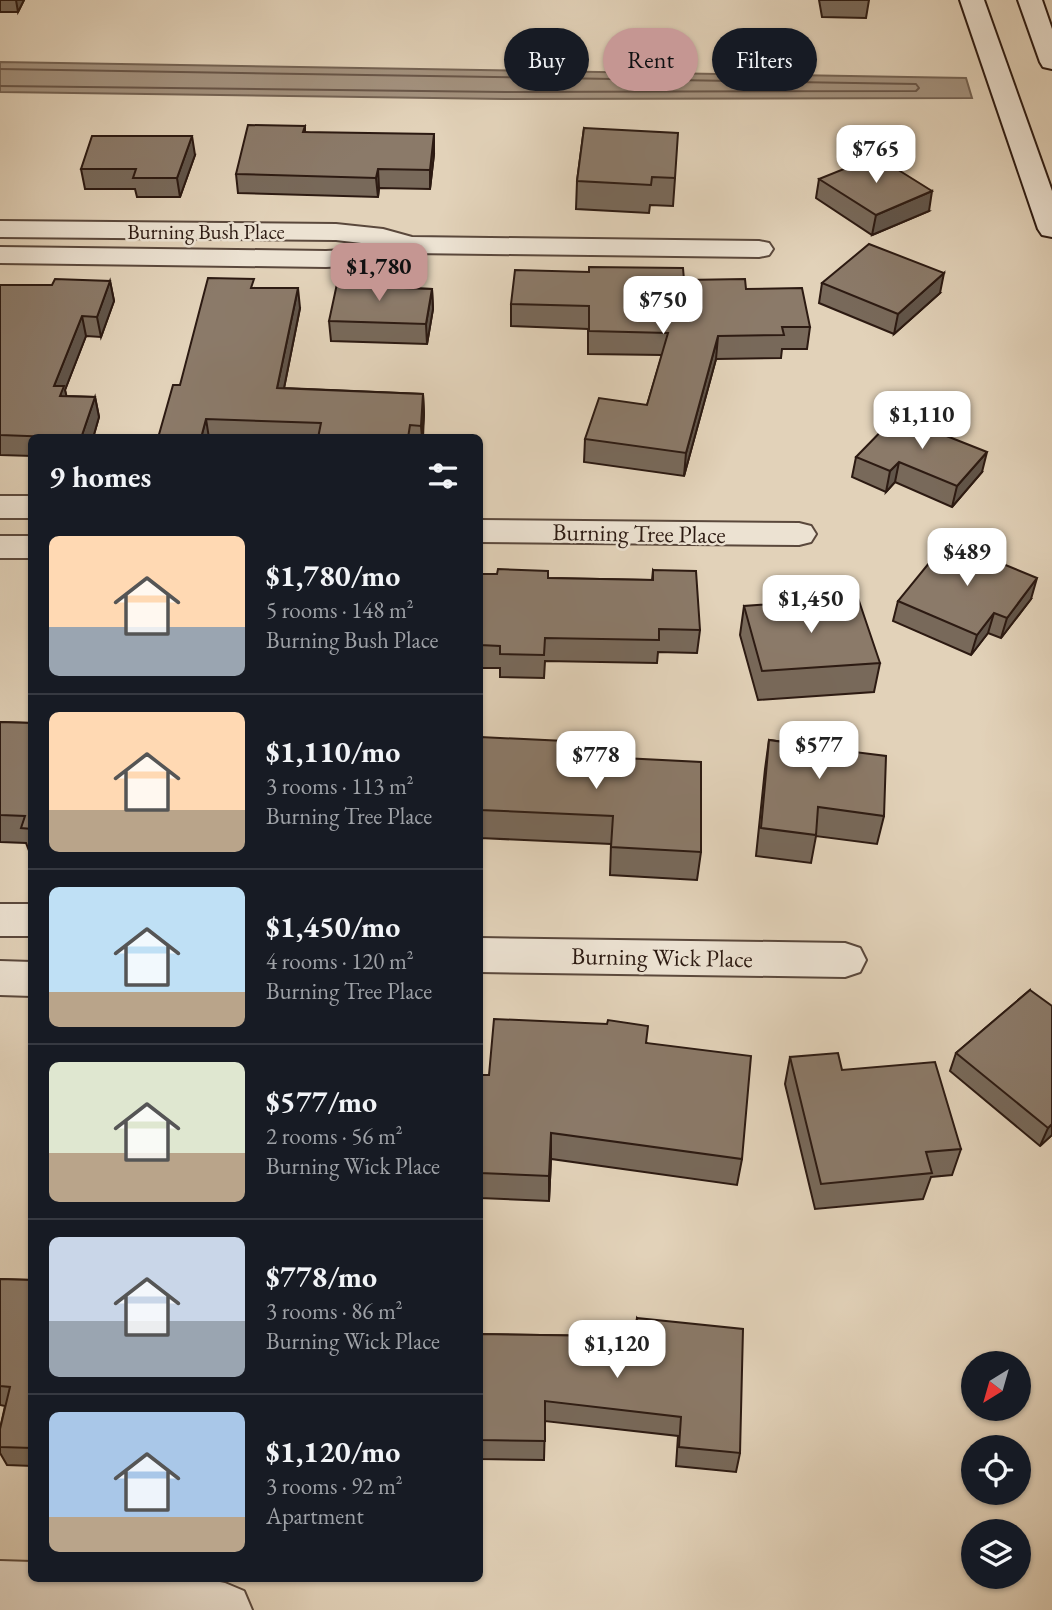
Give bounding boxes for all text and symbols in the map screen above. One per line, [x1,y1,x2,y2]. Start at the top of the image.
chip: Buy [504,28,589,91]
chip: Rent [603,28,698,91]
chip: Filters [712,28,817,91]
pin: $765 [835,125,917,185]
text: $765 [852,133,900,163]
street label: Burning Bush Place [127,218,285,245]
pin: $1,780 [322,244,436,303]
text: $1,780 [347,251,411,281]
pin: $750 [622,276,704,336]
text: $750 [639,284,687,314]
pin: $1,110 [865,392,979,451]
text: $1,110 [890,399,954,429]
text: 9 homes [49,457,151,496]
icon: filters [424,457,462,495]
street label: Burning Tree Place [552,516,726,550]
pin: $489 [926,528,1008,588]
text: $489 [943,536,991,566]
text: $1,780/mo [266,556,400,595]
icon: home [105,564,189,648]
pin: $1,450 [754,576,868,635]
text: $1,450 [779,583,843,613]
text: 5 rooms · 148 m² [266,595,414,625]
text: Burning Bush Place [266,625,439,655]
pin: $577 [778,722,860,781]
text: $577 [795,729,843,759]
text: $1,110/mo [266,732,400,771]
pin: $778 [555,732,637,791]
text: $778 [572,739,620,769]
icon: home [105,740,189,824]
text: 3 rooms · 113 m² [266,771,414,801]
text: Burning Tree Place [266,801,432,831]
text: $1,450/mo [266,907,400,946]
icon: home [105,915,189,999]
street label: Burning Wick Place [571,940,753,974]
text: 4 rooms · 120 m² [266,946,414,976]
text: Burning Tree Place [266,976,432,1006]
text: $577/mo [266,1082,377,1121]
icon: home [105,1090,189,1174]
text: 2 rooms · 56 m² [266,1121,403,1151]
text: Burning Wick Place [266,1151,440,1181]
text: $778/mo [266,1257,377,1296]
icon: home [105,1265,189,1349]
text: 3 rooms · 86 m² [266,1296,403,1326]
pin: $1,120 [560,1320,674,1380]
text: Burning Wick Place [266,1326,440,1356]
text: $1,120 [585,1328,649,1358]
north arrow [961,1351,1031,1421]
map controls [961,1351,1031,1589]
text: $1,120/mo [266,1432,400,1471]
button: locate [961,1435,1031,1505]
icon: home [105,1440,189,1524]
text: 3 rooms · 92 m² [266,1471,403,1501]
text: Apartment [266,1501,364,1531]
button: layers [961,1519,1031,1589]

